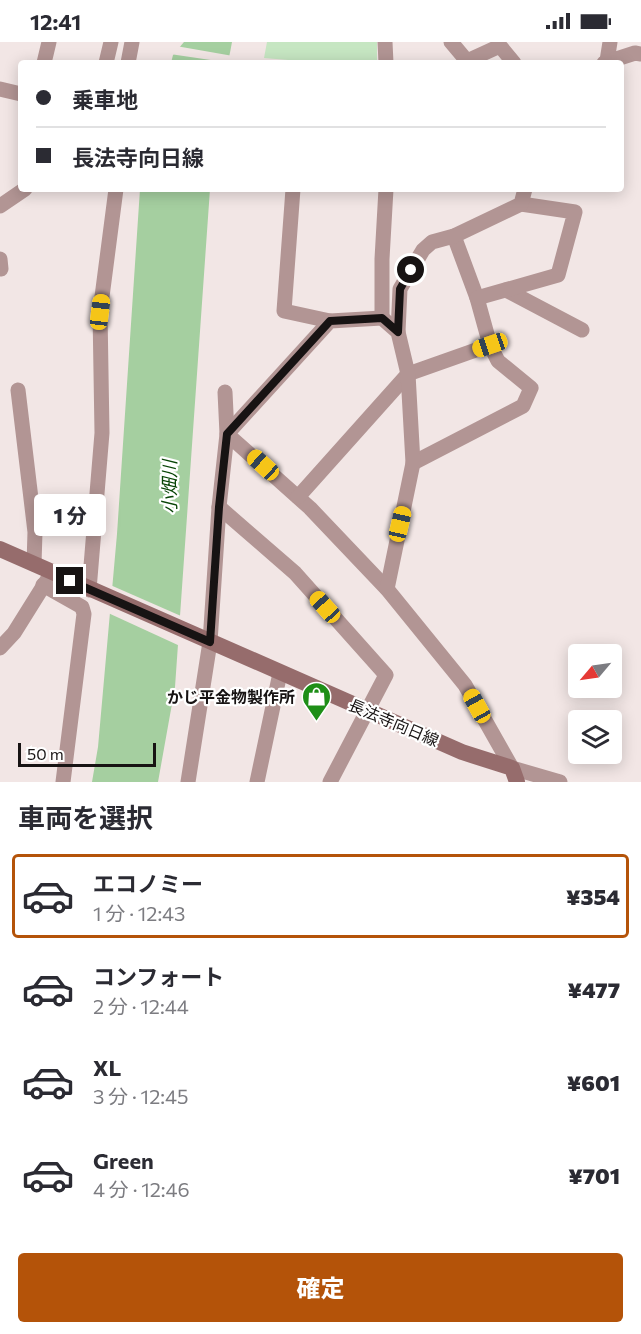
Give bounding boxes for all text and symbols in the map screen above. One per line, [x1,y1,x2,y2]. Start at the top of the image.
text: 12:41 [30,8,81,35]
text: 乗車地 [72,86,138,113]
text: 長法寺向日線 [72,144,204,171]
route start [397,256,424,283]
car [89,293,111,331]
car [470,331,510,359]
car [244,446,282,484]
water label: 小畑川 [158,458,180,514]
callout: 1 分 [34,494,106,536]
text: 1 分 [53,503,87,527]
car [387,504,413,544]
route end [56,567,83,594]
car [306,588,344,626]
north arrow [568,644,622,698]
map controls [568,644,622,764]
shop icon: かじ平金物製作所 [300,680,332,722]
car [460,686,494,726]
place label: かじ平金物製作所 [167,687,295,706]
street label: 長法寺向日線 [346,694,442,750]
button: layers [568,710,622,764]
scale bar [18,740,156,768]
text: 50 m [27,744,64,763]
text: 車両を選択 [18,801,153,834]
icon: car [21,869,75,923]
text: エコノミー [93,870,203,897]
text: ¥354 [566,883,620,910]
text: 1 分 · 12:43 [93,901,186,925]
icon: car [21,962,75,1016]
text: コンフォート [93,963,224,990]
text: ¥477 [567,976,620,1003]
text: 2 分 · 12:44 [93,994,189,1018]
text: XL [93,1054,121,1081]
icon: car [21,1055,75,1109]
text: ¥601 [567,1069,620,1096]
text: 3 分 · 12:45 [93,1084,188,1108]
text: Green [93,1147,154,1174]
icon: car [21,1148,75,1202]
text: ¥701 [568,1162,620,1189]
text: 4 分 · 12:46 [93,1177,190,1201]
button: 確定 [18,1253,623,1322]

